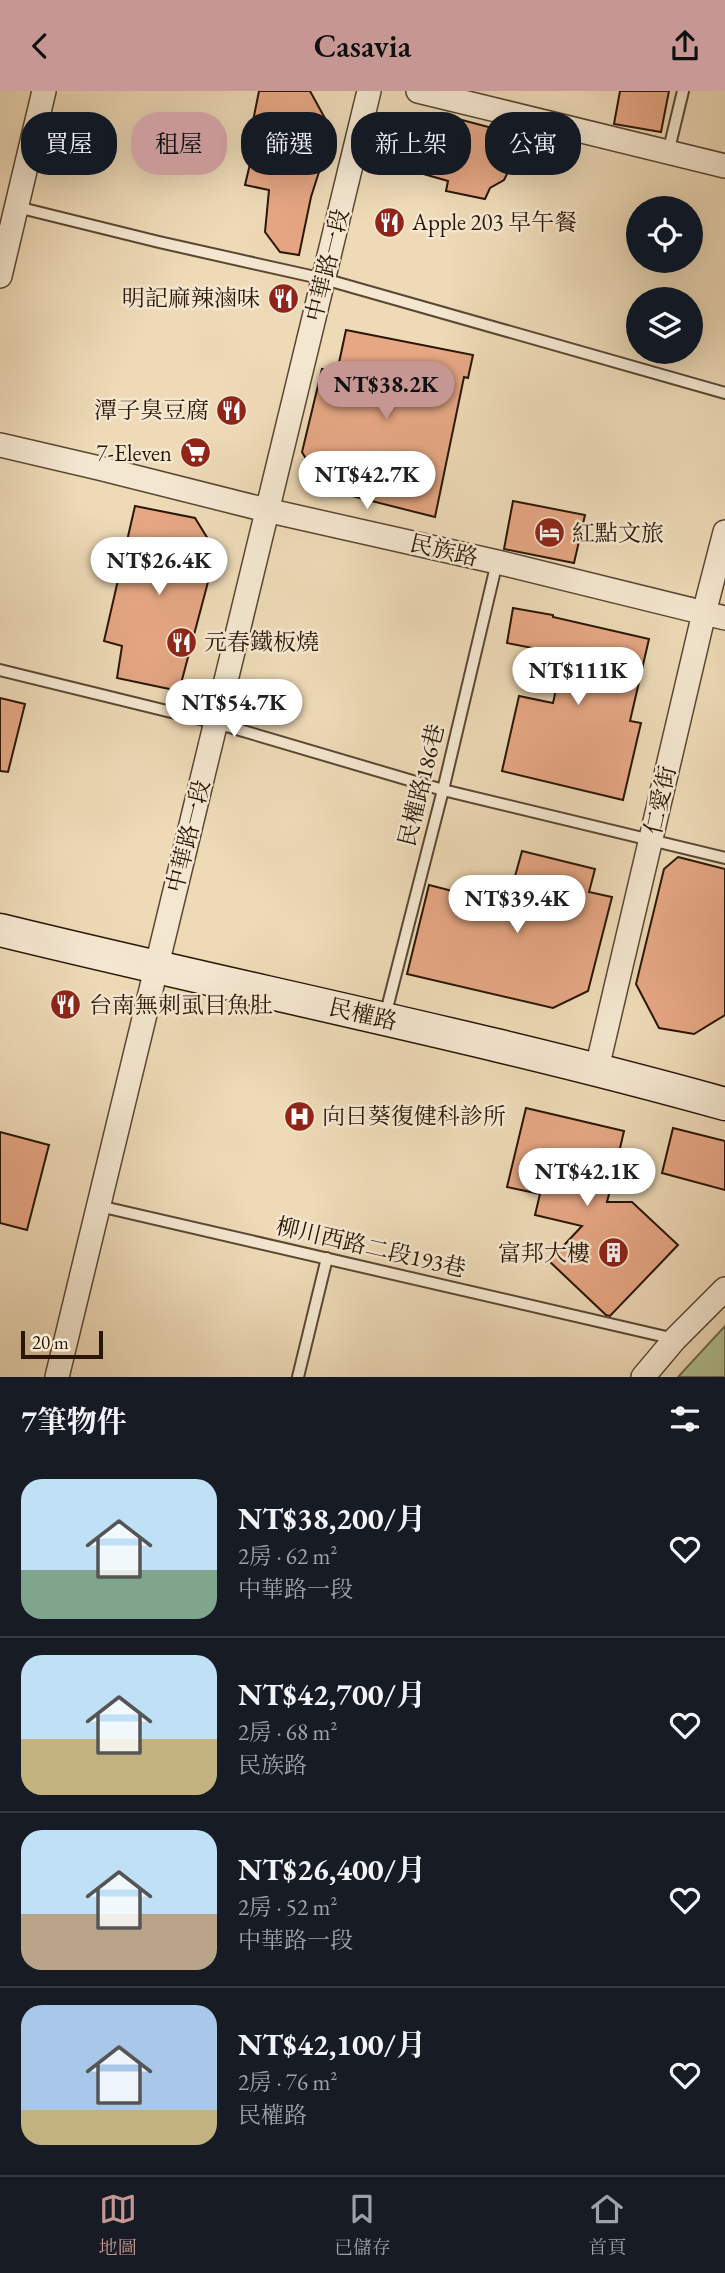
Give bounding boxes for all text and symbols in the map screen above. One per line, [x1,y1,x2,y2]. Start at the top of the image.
text: Casavia [314,25,411,67]
icon: back [21,27,59,65]
icon: share [666,27,704,65]
chip: 買屋 [21,112,117,175]
chip: 租屋 [131,112,227,175]
chip: 篩選 [241,112,337,175]
chip: 新上架 [351,112,471,175]
chip: 公寓 [485,112,581,175]
map controls [626,196,703,364]
button: locate [626,196,703,273]
restaurant icon: Apple 203 早午餐 [372,205,406,239]
street label: 中華路一段 [299,206,355,324]
place label: Apple 203 早午餐 [411,207,577,237]
restaurant icon: 明記麻辣滷味 [266,281,300,315]
place label: 明記麻辣滷味 [122,283,260,313]
button: layers [626,287,703,364]
pin: NT$38.2K [314,361,458,421]
text: NT$38.2K [334,369,438,399]
restaurant icon: 潭子臭豆腐 [215,393,249,427]
place label: 潭子臭豆腐 [94,395,209,425]
supermarket icon: 7-Eleven [178,436,212,470]
place label: 7-Eleven [97,438,172,468]
pin: NT$42.7K [295,451,439,511]
text: NT$42.7K [315,459,419,489]
hotel icon: 紅點文旅 [532,516,566,550]
place label: 紅點文旅 [572,518,664,548]
street label: 民族路 [407,528,481,572]
pin: NT$26.4K [87,538,231,597]
text: NT$26.4K [107,545,211,575]
restaurant icon: 元春鐵板燒 [164,625,198,659]
place label: 元春鐵板燒 [204,627,319,657]
pin: NT$111K [513,647,643,707]
text: NT$111K [528,655,628,685]
pin: NT$54.7K [162,679,306,739]
text: NT$54.7K [182,687,286,717]
street label: 民權路186巷 [391,721,451,849]
street label: 仁愛街 [638,763,682,837]
street label: 中華路一段 [160,777,216,895]
pin: NT$39.4K [445,875,589,935]
text: NT$39.4K [465,883,569,913]
restaurant icon: 台南無刺虱目魚肚 [49,988,83,1022]
place label: 台南無刺虱目魚肚 [89,990,273,1020]
street label: 民權路 [326,992,400,1036]
hospital icon: 向日葵復健科診所 [282,1099,316,1133]
place label: 向日葵復健科診所 [322,1101,506,1131]
pin: NT$42.1K [515,1149,659,1208]
text: NT$42.1K [535,1156,639,1186]
street label: 柳川西路二段193巷 [273,1211,469,1283]
building icon: 富邦大樓 [596,1236,630,1270]
place label: 富邦大樓 [498,1238,590,1268]
scale bar [21,1328,103,1360]
text: 20 m [32,1330,69,1355]
icon: filters [666,1400,704,1438]
text: 7筆物件 [21,1402,127,1441]
text: NT$38,200/月 [238,1499,426,1538]
icon: home [77,1507,161,1591]
icon: heart [666,1530,704,1568]
text: 2房 · 62 m² [238,1541,337,1571]
text: 中華路一段 [238,1574,353,1604]
text: NT$42,700/月 [238,1675,426,1714]
icon: home [77,1683,161,1767]
icon: heart [666,1706,704,1744]
text: 2房 · 68 m² [238,1717,337,1747]
text: 民族路 [238,1750,307,1780]
text: NT$26,400/月 [238,1850,426,1889]
icon: home [77,1858,161,1942]
icon: heart [666,1881,704,1919]
text: 2房 · 52 m² [238,1892,337,1922]
text: 中華路一段 [238,1925,353,1955]
text: NT$42,100/月 [238,2025,426,2064]
icon: home [77,2033,161,2117]
icon: heart [666,2056,704,2094]
text: 2房 · 76 m² [238,2067,337,2097]
text: 民權路 [238,2100,307,2130]
tab: 地圖 [99,2190,137,2260]
tab: 已儲存 [334,2190,391,2260]
tab: 首頁 [588,2190,626,2260]

